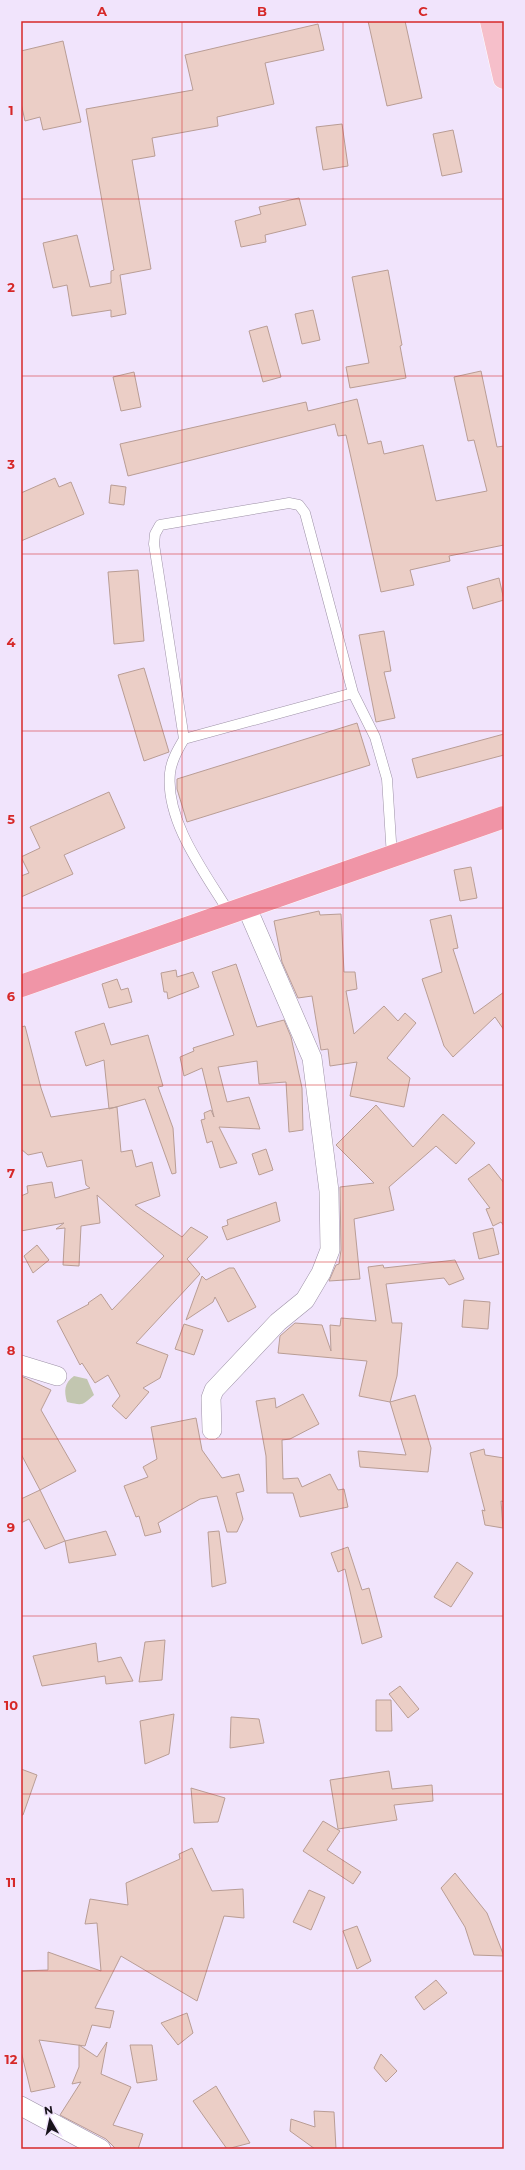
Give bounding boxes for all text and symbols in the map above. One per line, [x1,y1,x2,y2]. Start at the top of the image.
text: A [96,3,108,19]
text: B [257,3,267,19]
text: C [418,3,428,19]
text: 1 [8,102,14,118]
text: 2 [7,279,15,295]
text: 3 [6,456,15,472]
text: 4 [7,634,16,650]
text: 5 [7,811,15,827]
text: 6 [7,988,16,1004]
text: 7 [7,1165,15,1181]
text: 8 [7,1342,16,1358]
text: 9 [7,1519,15,1535]
text: 10 [4,1697,18,1713]
text: 11 [6,1874,16,1890]
text: 12 [5,2051,18,2067]
north arrow [30,2100,70,2140]
text: N [43,2103,54,2118]

